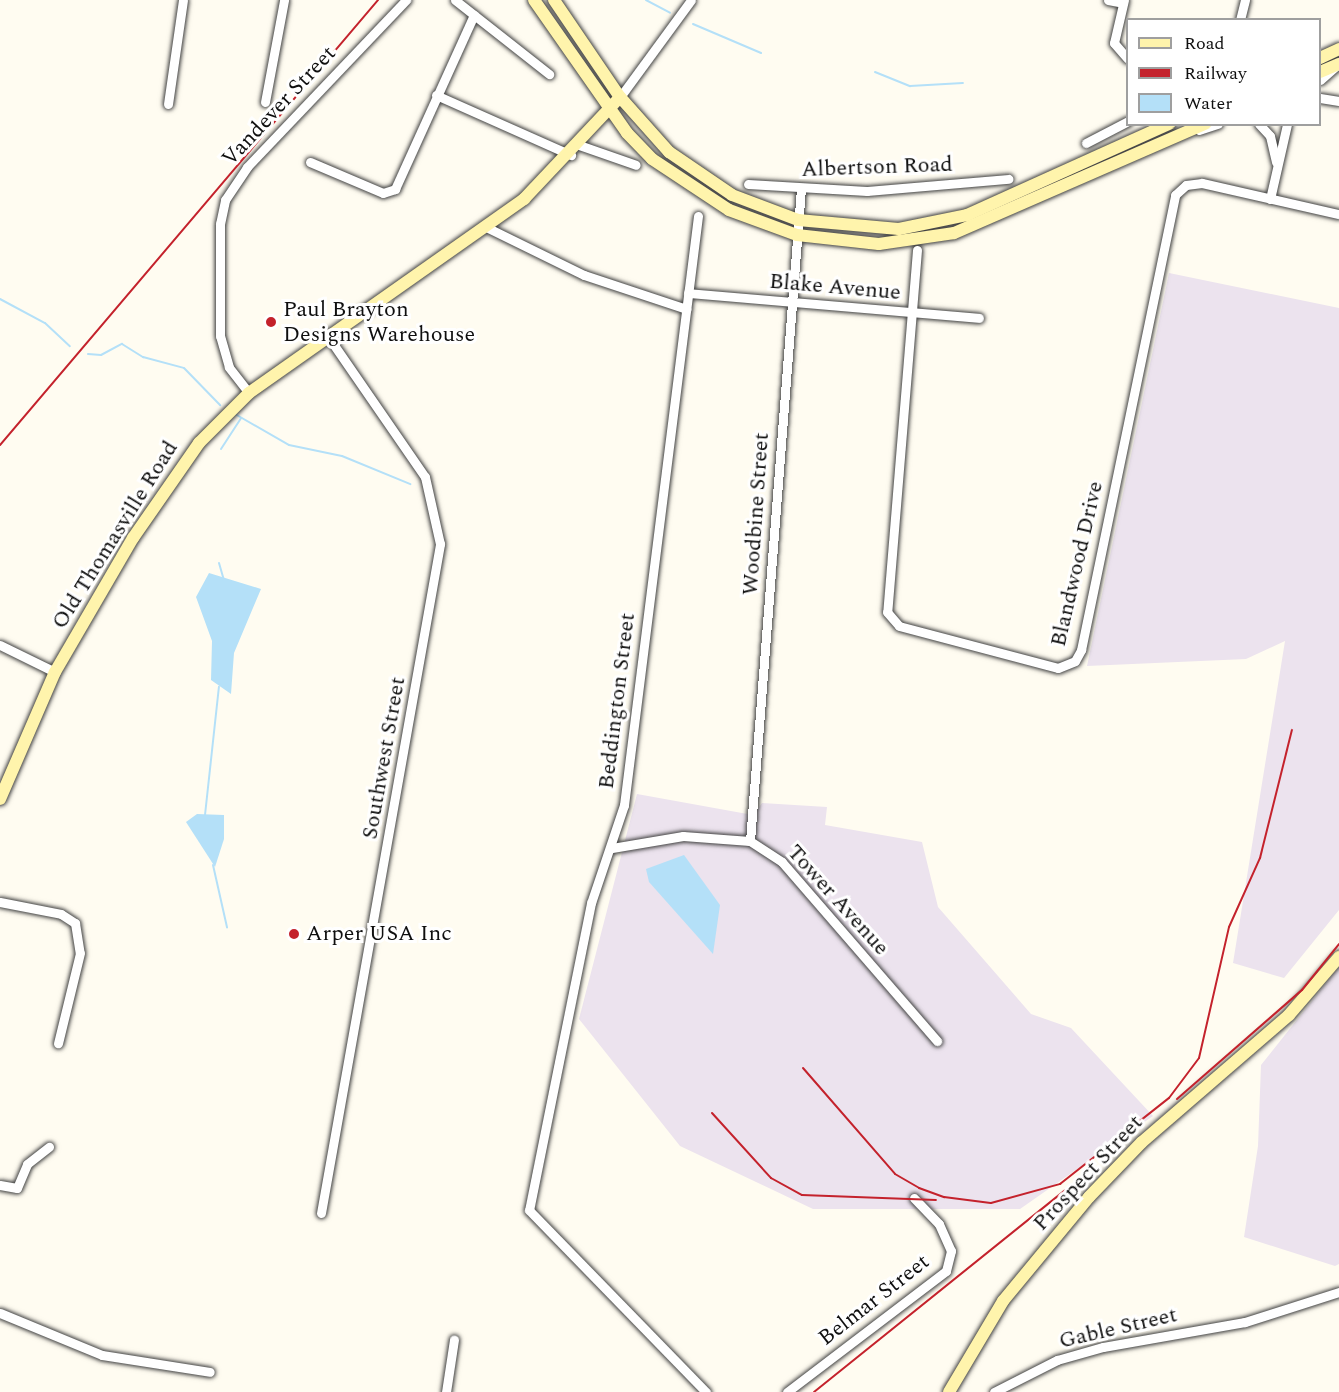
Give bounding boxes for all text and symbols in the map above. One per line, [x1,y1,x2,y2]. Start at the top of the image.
legend [1126,18,1321,126]
text: Road [1184,30,1225,57]
street label: Vandever Street [217,40,341,172]
text: Railway [1184,60,1247,87]
text: Water [1184,90,1232,117]
street label: Albertson Road [801,151,953,183]
street label: Blake Avenue [768,268,902,306]
place label: Paul Brayton Designs Warehouse [283,296,475,348]
marker: Paul Brayton Designs Warehouse [264,315,278,329]
street label: Woodbine Street [737,432,775,596]
street label: Old Thomasville Road [46,436,184,634]
street label: Blandwood Drive [1045,479,1109,649]
street label: Beddington Street [593,611,641,791]
street label: Southwest Street [357,675,411,841]
street label: Tower Avenue [781,839,895,961]
place label: Arper USA Inc [306,921,452,947]
marker: Arper USA Inc [287,927,301,941]
street label: Prospect Street [1028,1110,1148,1236]
street label: Belmar Street [813,1249,935,1351]
street label: Gable Street [1056,1302,1180,1354]

